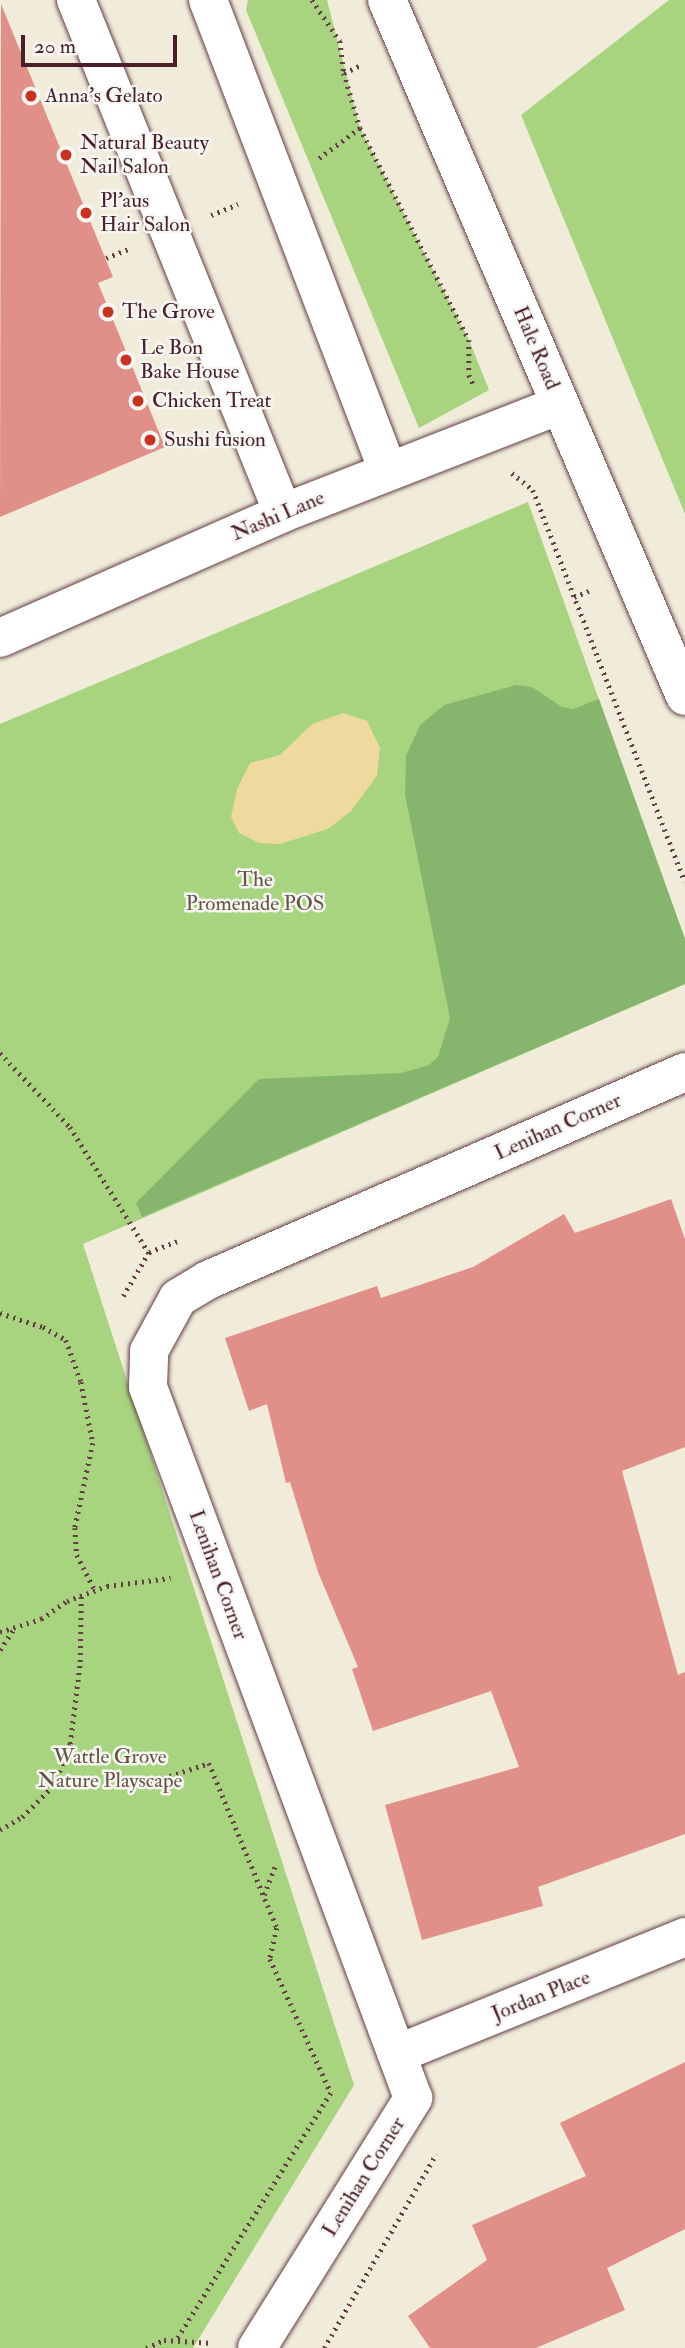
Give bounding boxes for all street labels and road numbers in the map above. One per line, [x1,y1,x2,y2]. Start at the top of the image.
street label: Hale Road [507,302,565,394]
street label: Nashi Lane [228,485,328,547]
street label: Lenihan Corner [491,1088,625,1166]
street label: Lenihan Corner [183,1507,253,1643]
street label: Jordan Place [488,1965,594,2027]
street label: Lenihan Corner [317,2113,411,2241]

